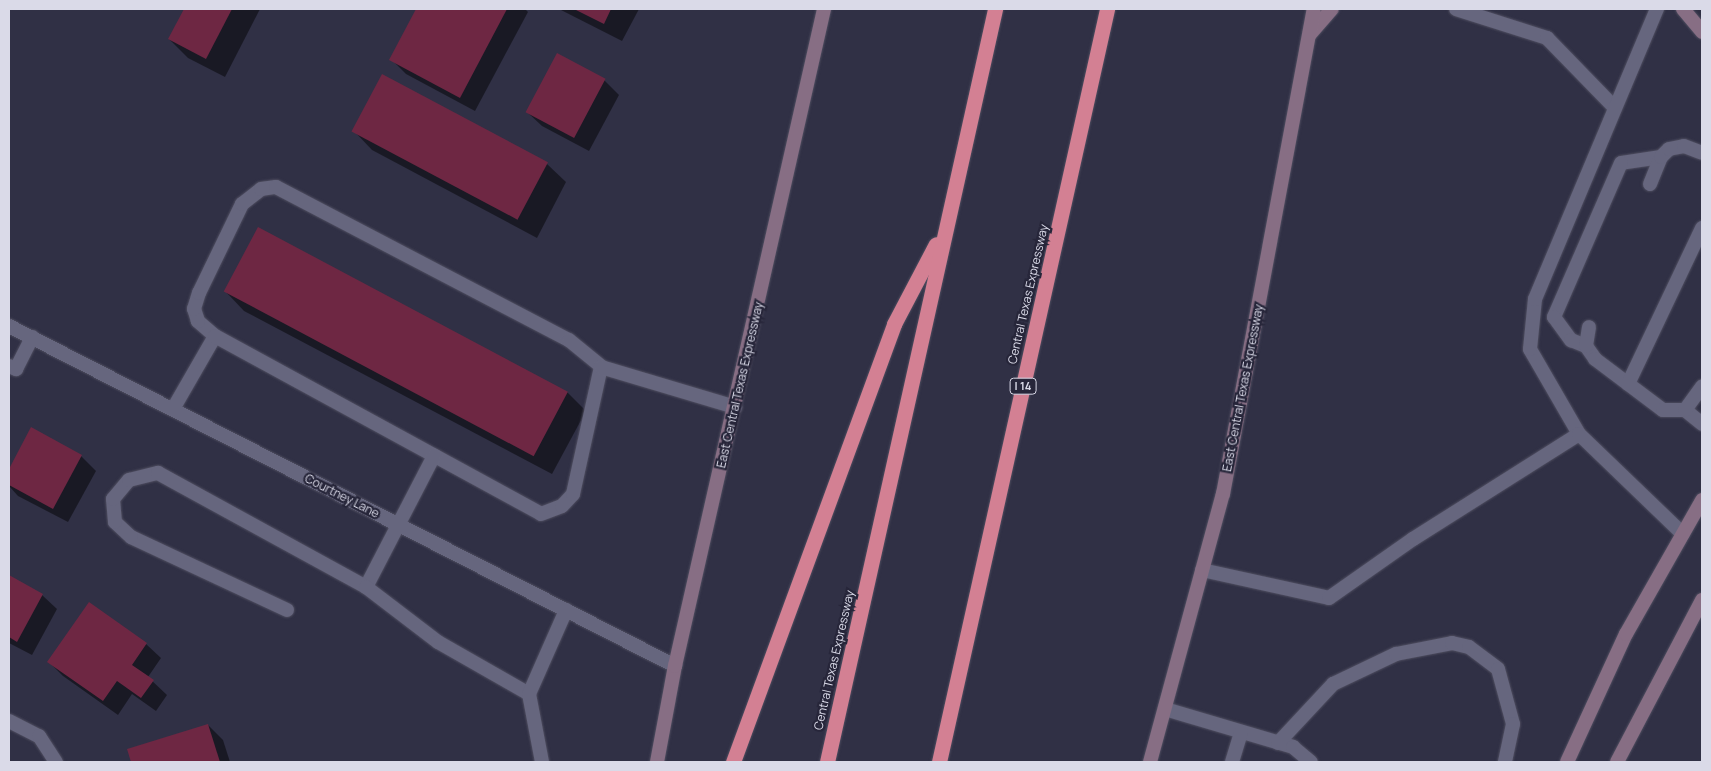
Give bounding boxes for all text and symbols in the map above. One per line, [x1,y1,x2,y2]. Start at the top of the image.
street label: Central Texas Expressway [1005,223,1051,365]
street label: East Central Texas Expressway [714,301,766,469]
street label: East Central Texas Expressway [1220,303,1266,473]
road number: I 14 [1009,378,1037,394]
street label: Courtney Lane [302,471,382,521]
street label: Central Texas Expressway [811,589,857,731]

